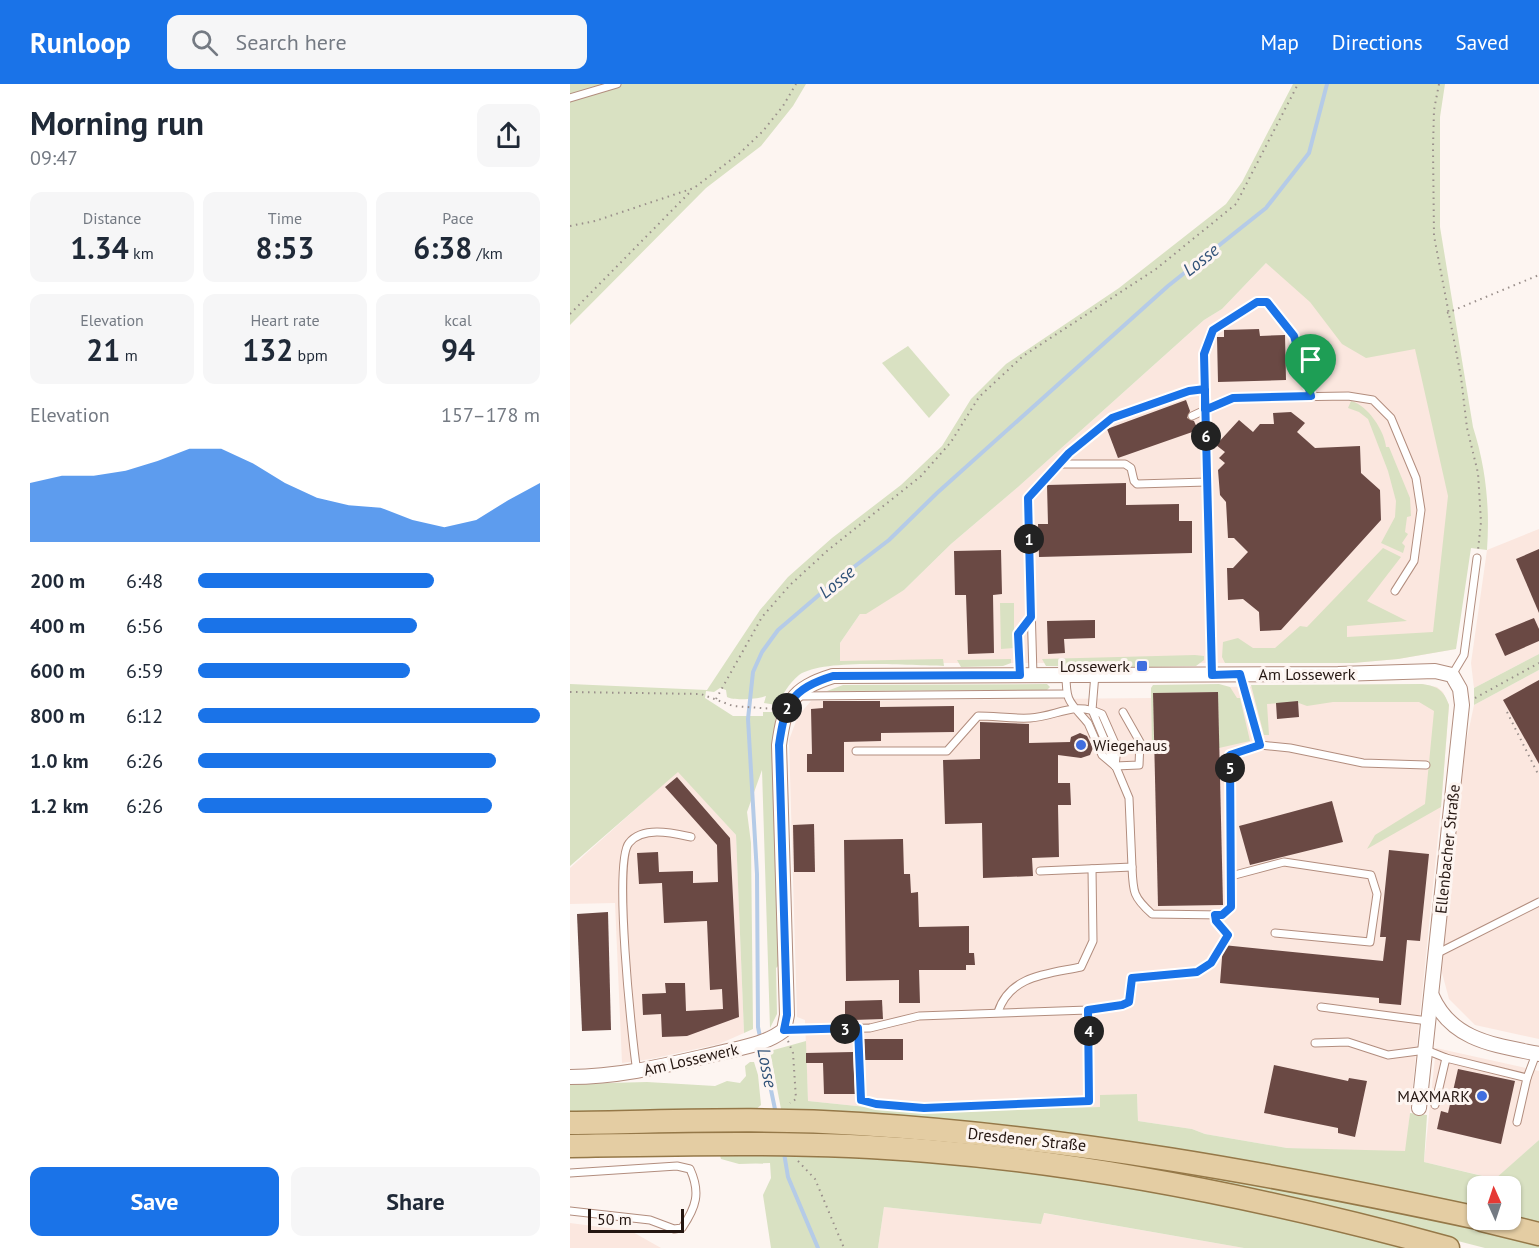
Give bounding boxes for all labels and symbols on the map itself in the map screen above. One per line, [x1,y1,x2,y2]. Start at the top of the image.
water label: Losse [1178,238,1224,281]
pin [1285,334,1336,396]
pin: 6 [1191,421,1221,451]
pin: 1 [1014,524,1044,554]
water label: Losse [814,560,860,603]
place label: Lossewerk [1060,656,1130,676]
marker: Lossewerk [1135,659,1149,673]
street label: Am Lossewerk [1259,664,1356,684]
pin: 2 [772,693,802,723]
place label: Wiegehaus [1093,735,1168,755]
marker: Wiegehaus [1074,738,1088,752]
pin: 5 [1215,753,1245,783]
street label: Ellenbacher Straße [1430,783,1464,915]
pin: 3 [830,1014,860,1044]
pin: 4 [1074,1016,1104,1046]
street label: Am Lossewerk [642,1038,741,1080]
water label: Losse [752,1046,783,1090]
place label: MAXMARK [1397,1086,1470,1106]
marker: MAXMARK [1475,1089,1489,1103]
street label: Dresdener Straße [967,1123,1087,1155]
north arrow [1467,1176,1521,1230]
scale bar [588,1206,684,1234]

